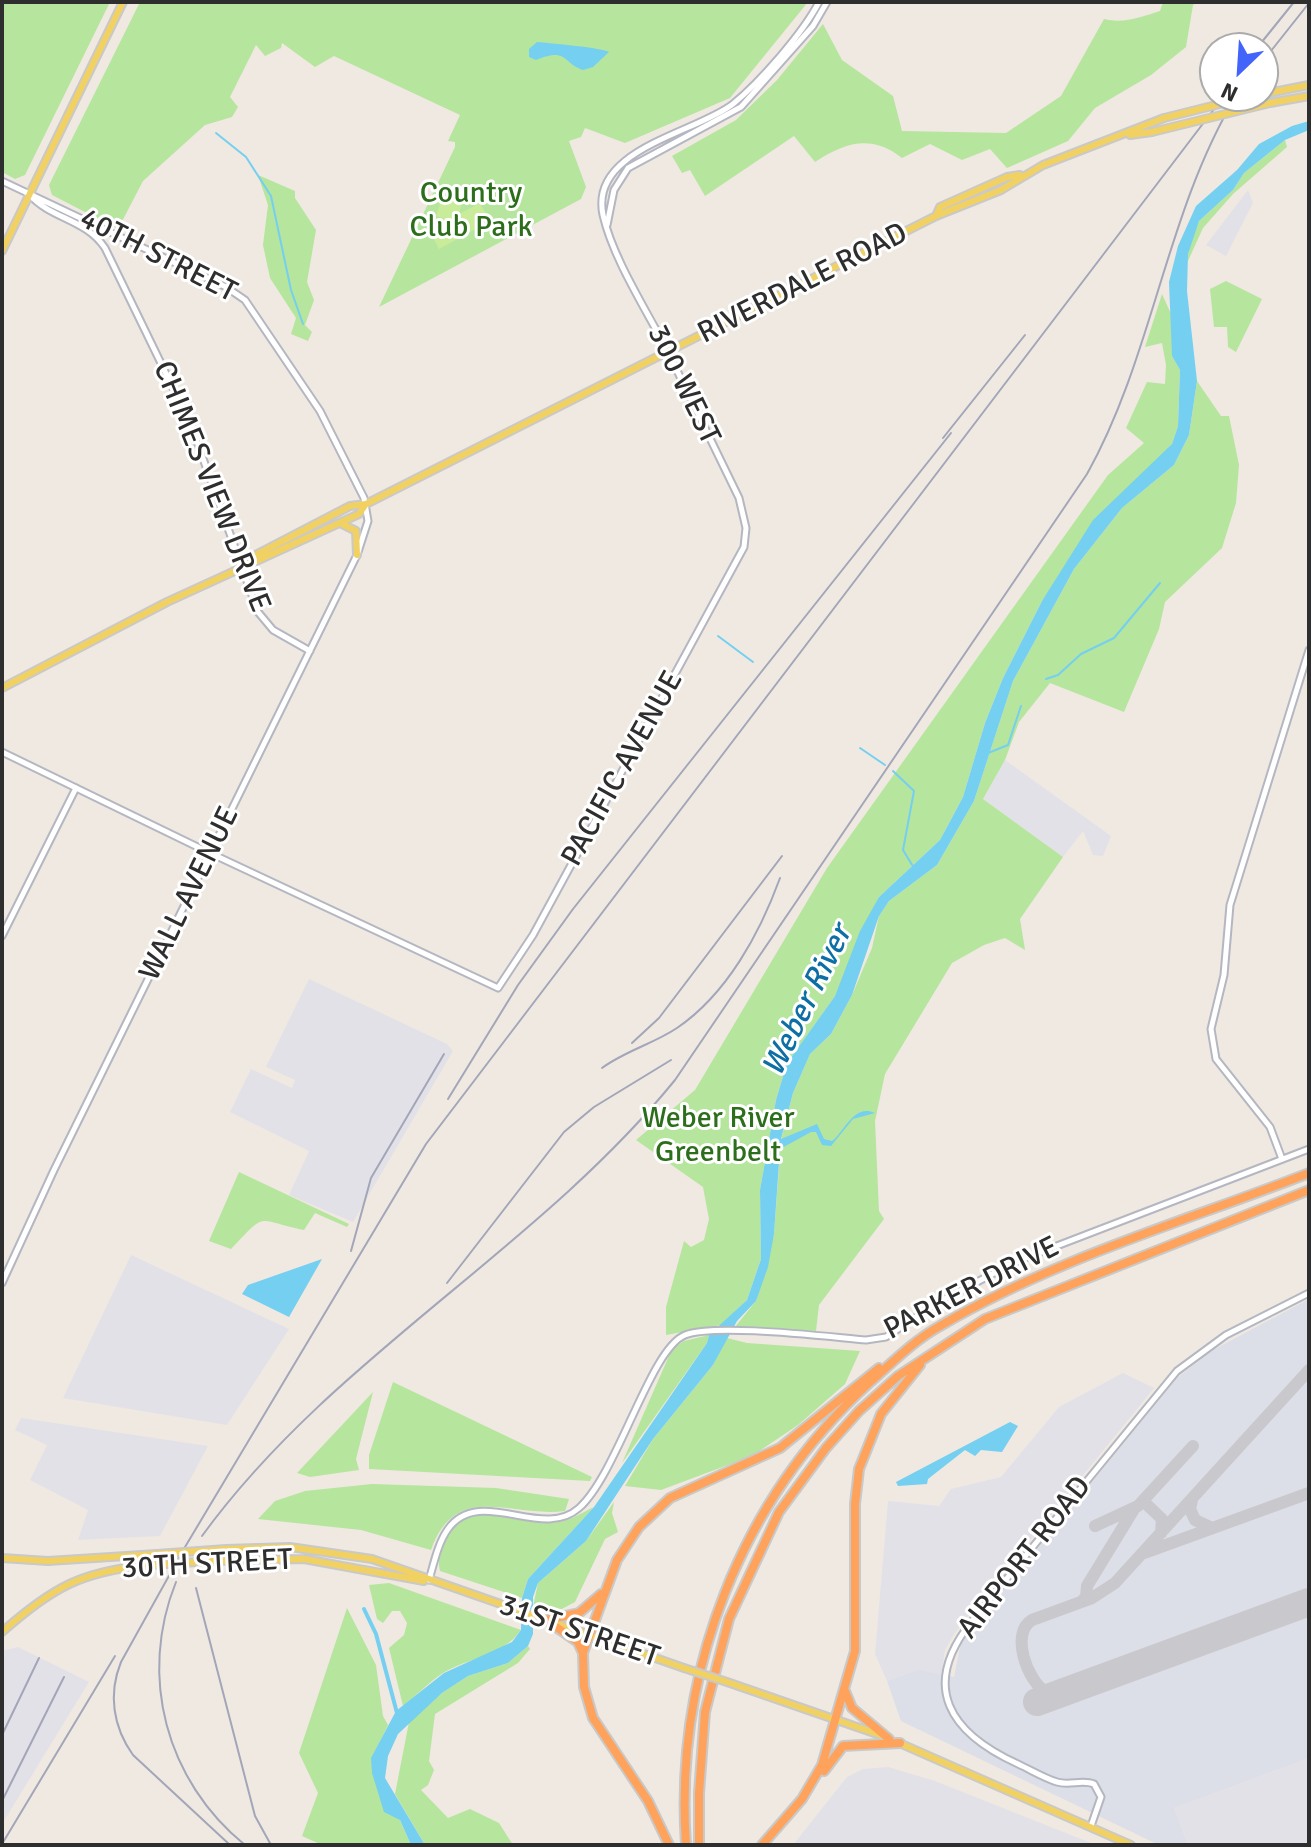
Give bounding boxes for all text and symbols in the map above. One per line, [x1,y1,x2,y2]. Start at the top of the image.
north arrow [1199,32,1279,112]
text: N [1217,77,1242,108]
park label: Country Club Park [409,176,533,246]
street label: 40TH STREET [73,201,243,311]
street label: RIVERDALE ROAD [692,216,914,352]
street label: 300 WEST [639,319,727,451]
street label: CHIMES VIEW DRIVE [144,356,278,618]
street label: PACIFIC AVENUE [554,665,692,873]
street label: WALL AVENUE [132,801,248,987]
water label: Weber River [755,919,861,1083]
park label: Weber River Greenbelt [642,1101,794,1172]
street label: PARKER DRIVE [879,1229,1065,1349]
street label: AIRPORT ROAD [951,1470,1099,1646]
street label: 30TH STREET [120,1543,294,1587]
street label: 31ST STREET [494,1588,664,1676]

